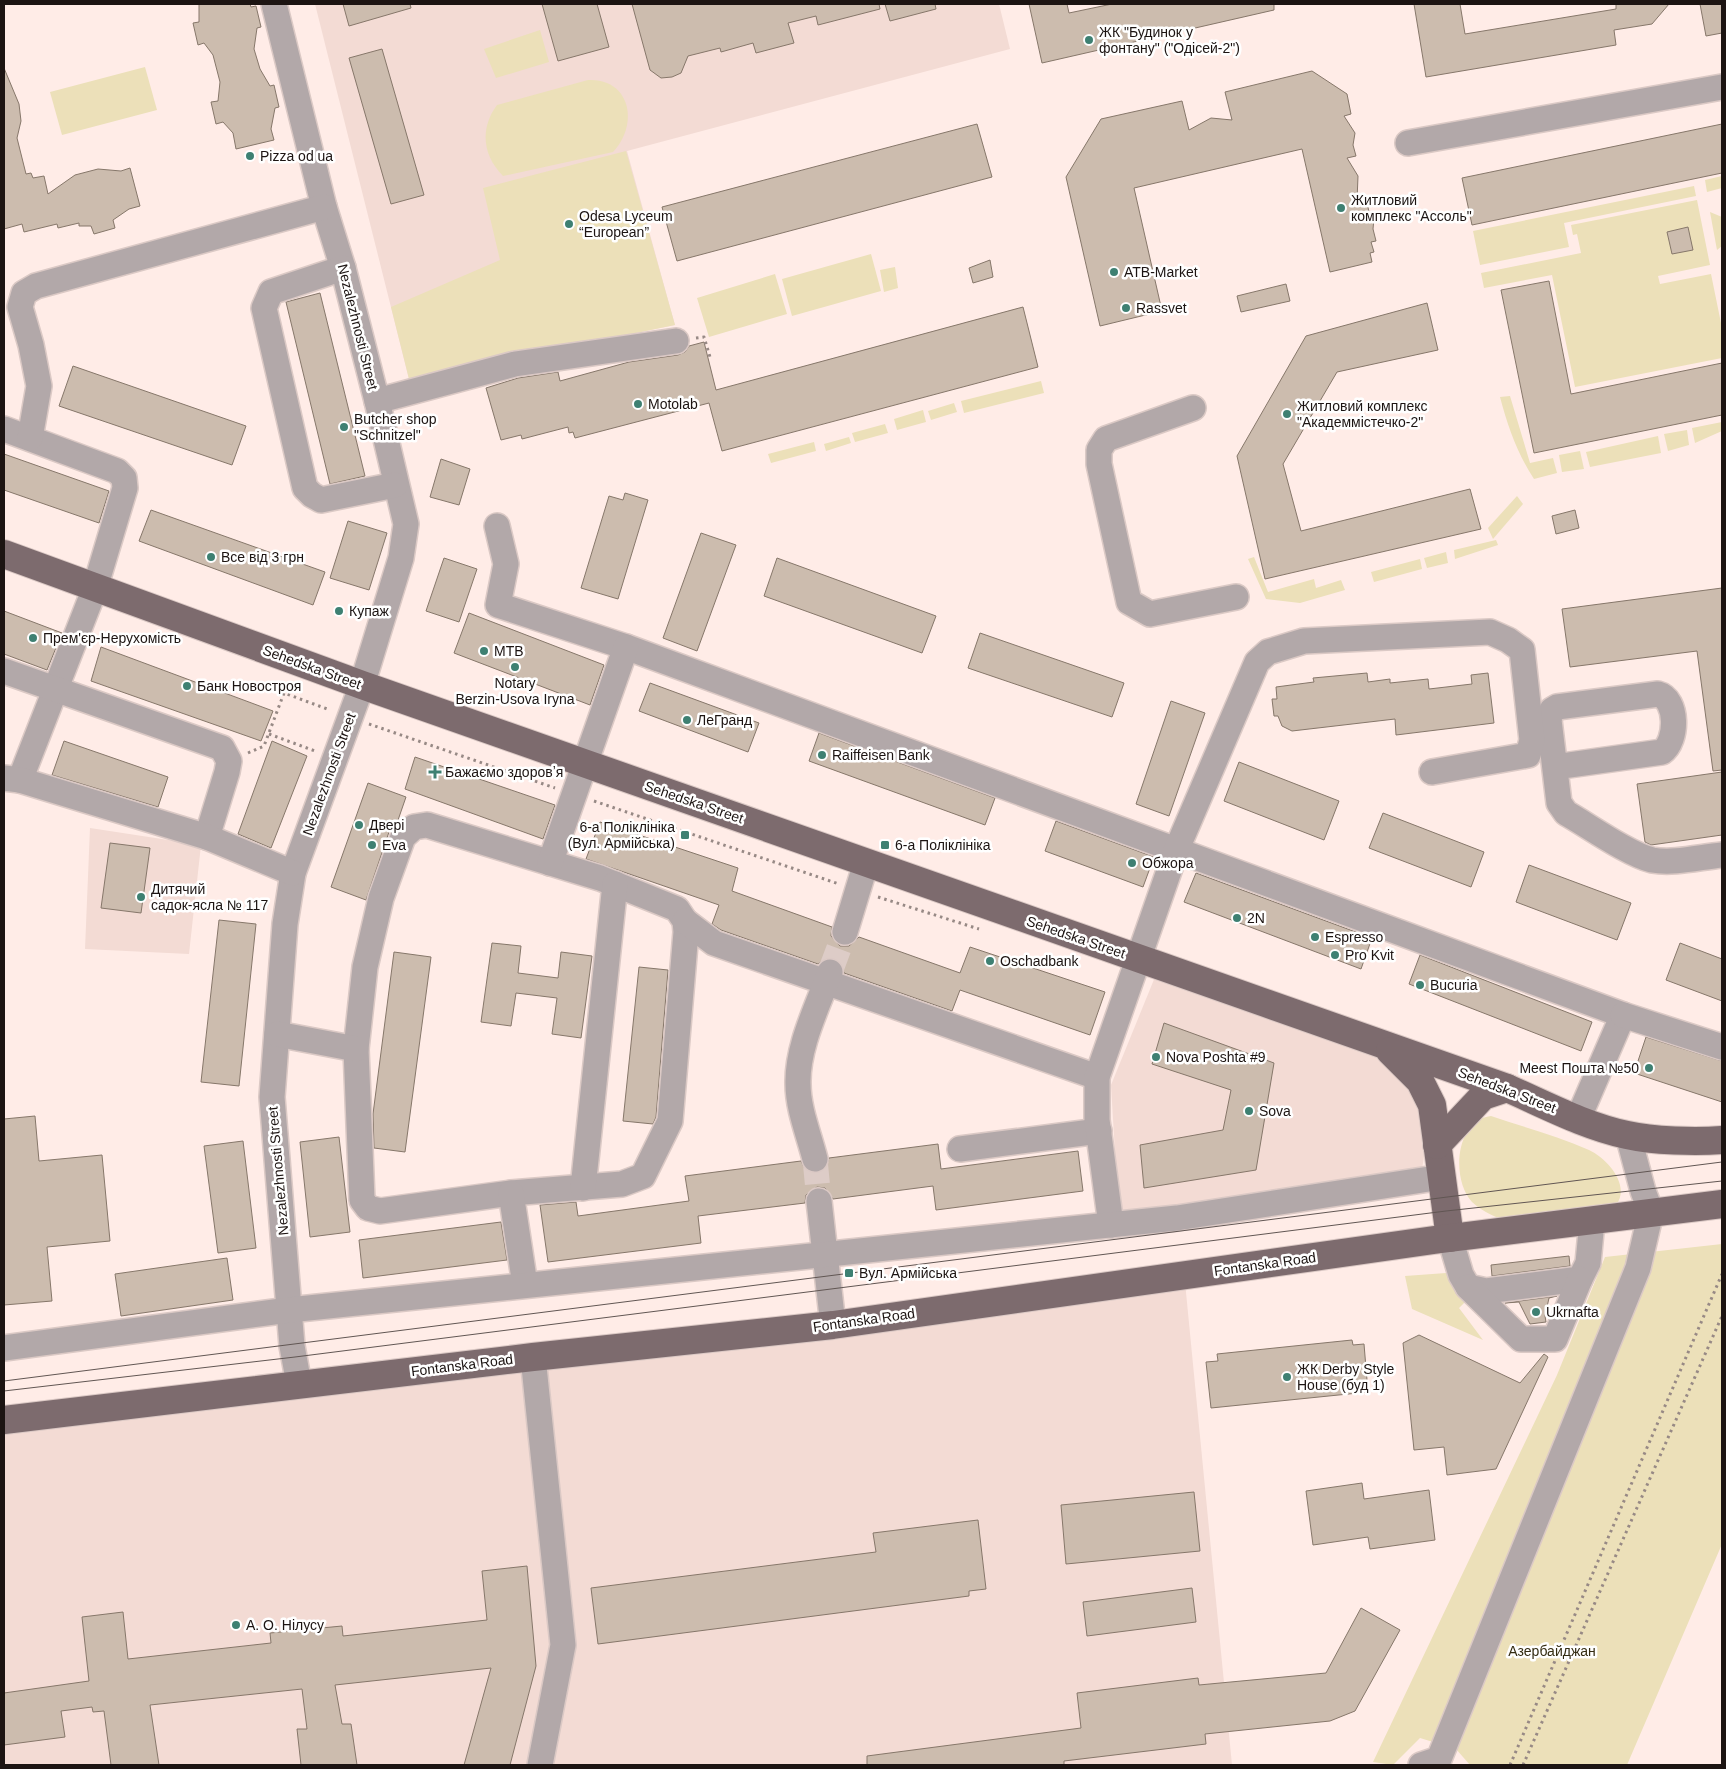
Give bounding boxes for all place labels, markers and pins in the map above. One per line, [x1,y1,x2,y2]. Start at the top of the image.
place label: ЖК "Будинок у фонтану" ("Одісей-2") [1099,24,1240,56]
marker: ЖК "Будинок у фонтану" ("Одісей-2") [1083,34,1095,46]
place label: Pizza od ua [260,148,333,164]
marker: Pizza od ua [244,150,256,162]
place label: Житловий комплекс "Ассоль" [1351,192,1472,224]
marker: Житловий комплекс "Ассоль" [1335,202,1347,214]
place label: Odesa Lyceum “European” [579,208,673,240]
marker: Odesa Lyceum “European” [563,218,575,230]
place label: ATB-Market [1124,264,1198,280]
marker: ATB-Market [1108,266,1120,278]
place label: Rassvet [1136,300,1187,316]
marker: Rassvet [1120,302,1132,314]
place label: Motolab [648,396,698,412]
marker: Motolab [632,398,644,410]
place label: Житловий комплекс "Академмістечко-2" [1297,398,1427,430]
marker: Житловий комплекс "Академмістечко-2" [1281,408,1293,420]
place label: Butcher shop "Schnitzel" [354,411,437,443]
marker: Butcher shop "Schnitzel" [338,421,350,433]
place label: Все від 3 грн [221,549,304,565]
marker: Все від 3 грн [205,551,217,563]
place label: Купаж [349,603,390,619]
marker: Купаж [333,605,345,617]
place label: Прем'єр-Нерухомість [43,630,181,646]
marker: Прем'єр-Нерухомість [27,632,39,644]
place label: МТВ [494,643,524,659]
marker: МТВ [478,645,490,657]
marker: Notary Berzin-Usova Iryna [509,661,521,673]
place label: Notary Berzin-Usova Iryna [455,675,575,707]
place label: Банк Новостроя [197,678,301,694]
marker: Банк Новостроя [181,680,193,692]
place label: ЛеГранд [697,712,752,728]
marker: ЛеГранд [681,714,693,726]
place label: Raiffeisen Bank [832,747,931,763]
marker: Raiffeisen Bank [816,749,828,761]
place label: Бажаємо здоровʼя [445,764,563,780]
marker: Бажаємо здоровʼя [429,766,441,778]
place label: Двері [369,817,404,833]
marker: Двері [353,819,365,831]
place label: 6-а Поліклініка (Вул. Армійська) [568,819,675,851]
marker: 6-а Поліклініка (Вул. Армійська) [679,829,691,841]
place label: Eva [382,837,406,853]
place label: 6-а Поліклініка [895,837,991,853]
marker: Eva [366,839,378,851]
marker: 6-а Поліклініка [879,839,891,851]
place label: Обжора [1142,855,1194,871]
marker: Обжора [1126,857,1138,869]
place label: Дитячий садок-ясла № 117 [151,881,268,913]
marker: Дитячий садок-ясла № 117 [135,891,147,903]
place label: 2N [1247,910,1265,926]
marker: 2N [1231,912,1243,924]
place label: Espresso [1325,929,1384,945]
marker: Espresso [1309,931,1321,943]
place label: Pro Kvit [1345,947,1394,963]
marker: Pro Kvit [1329,949,1341,961]
place label: Oschadbank [1000,953,1080,969]
marker: Oschadbank [984,955,996,967]
place label: Bucuria [1430,977,1478,993]
marker: Bucuria [1414,979,1426,991]
place label: Nova Poshta #9 [1166,1049,1266,1065]
marker: Nova Poshta #9 [1150,1051,1162,1063]
place label: Meest Пошта №50 [1519,1060,1639,1076]
marker: Meest Пошта №50 [1643,1062,1655,1074]
place label: Sova [1259,1103,1291,1119]
marker: Sova [1243,1105,1255,1117]
place label: Вул. Армійська [859,1265,957,1281]
marker: Вул. Армійська [843,1267,855,1279]
place label: Ukrnafta [1546,1304,1599,1320]
marker: Ukrnafta [1530,1306,1542,1318]
place label: ЖК Derby Style House (буд 1) [1297,1361,1395,1393]
marker: ЖК Derby Style House (буд 1) [1281,1371,1293,1383]
place label: А. О. Нілусу [246,1617,324,1633]
marker: А. О. Нілусу [230,1619,242,1631]

